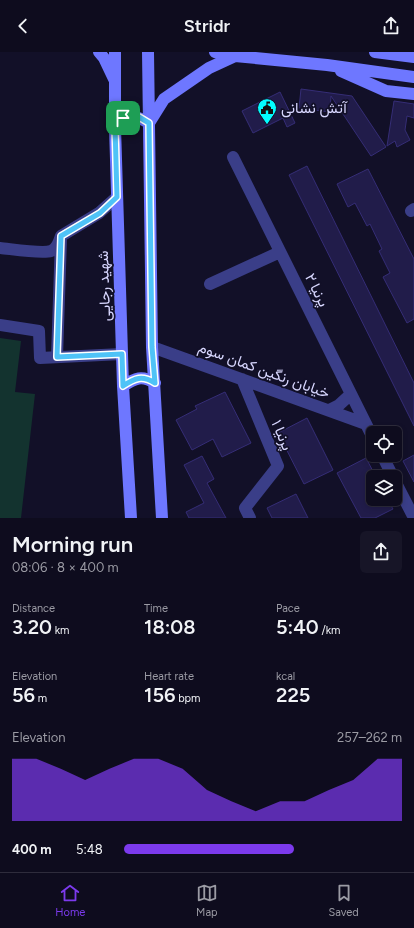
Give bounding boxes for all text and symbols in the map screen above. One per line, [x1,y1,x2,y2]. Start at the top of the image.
icon: back [12,15,34,37]
text: Stridr [184,15,230,37]
icon: share [380,15,402,37]
public building icon: آتش نشانی [256,97,278,125]
place label: آتش نشانی [281,99,348,118]
pin [106,101,140,135]
icon: arrive [112,107,134,129]
street label: شهید رجایی [94,250,115,322]
street label: پرنیا ۲ [300,270,333,310]
street label: خیابان رنگین کمان سوم [195,338,332,403]
street label: پرنیا ۱ [267,417,296,453]
map controls [366,426,402,506]
button: locate [366,426,402,462]
button: layers [366,470,402,506]
text: Morning run [12,531,133,558]
button: share [360,531,402,573]
text: 08:06 · 8 × 400 m [12,560,119,575]
text: Distance [12,602,55,615]
text: Time [144,602,168,615]
text: Pace [276,602,300,615]
text: 3.20 [12,615,52,639]
text: 18:08 [144,615,195,639]
text: 5:40 [276,615,319,639]
text: km [52,624,69,637]
text: /km [319,624,340,637]
text: Elevation [12,670,57,683]
text: Heart rate [144,670,194,683]
text: kcal [276,670,295,683]
text: 56 [12,683,35,707]
text: 156 [144,683,175,707]
text: 225 [276,683,310,707]
text: m [35,692,47,705]
text: bpm [175,692,200,705]
text: Elevation [12,730,65,745]
text: 257–262 m [337,730,402,745]
text: 400 m [12,842,52,857]
text: 5:48 [76,842,103,857]
tab: Home [55,882,85,919]
tab: Map [196,882,218,919]
tab: Saved [328,882,359,919]

